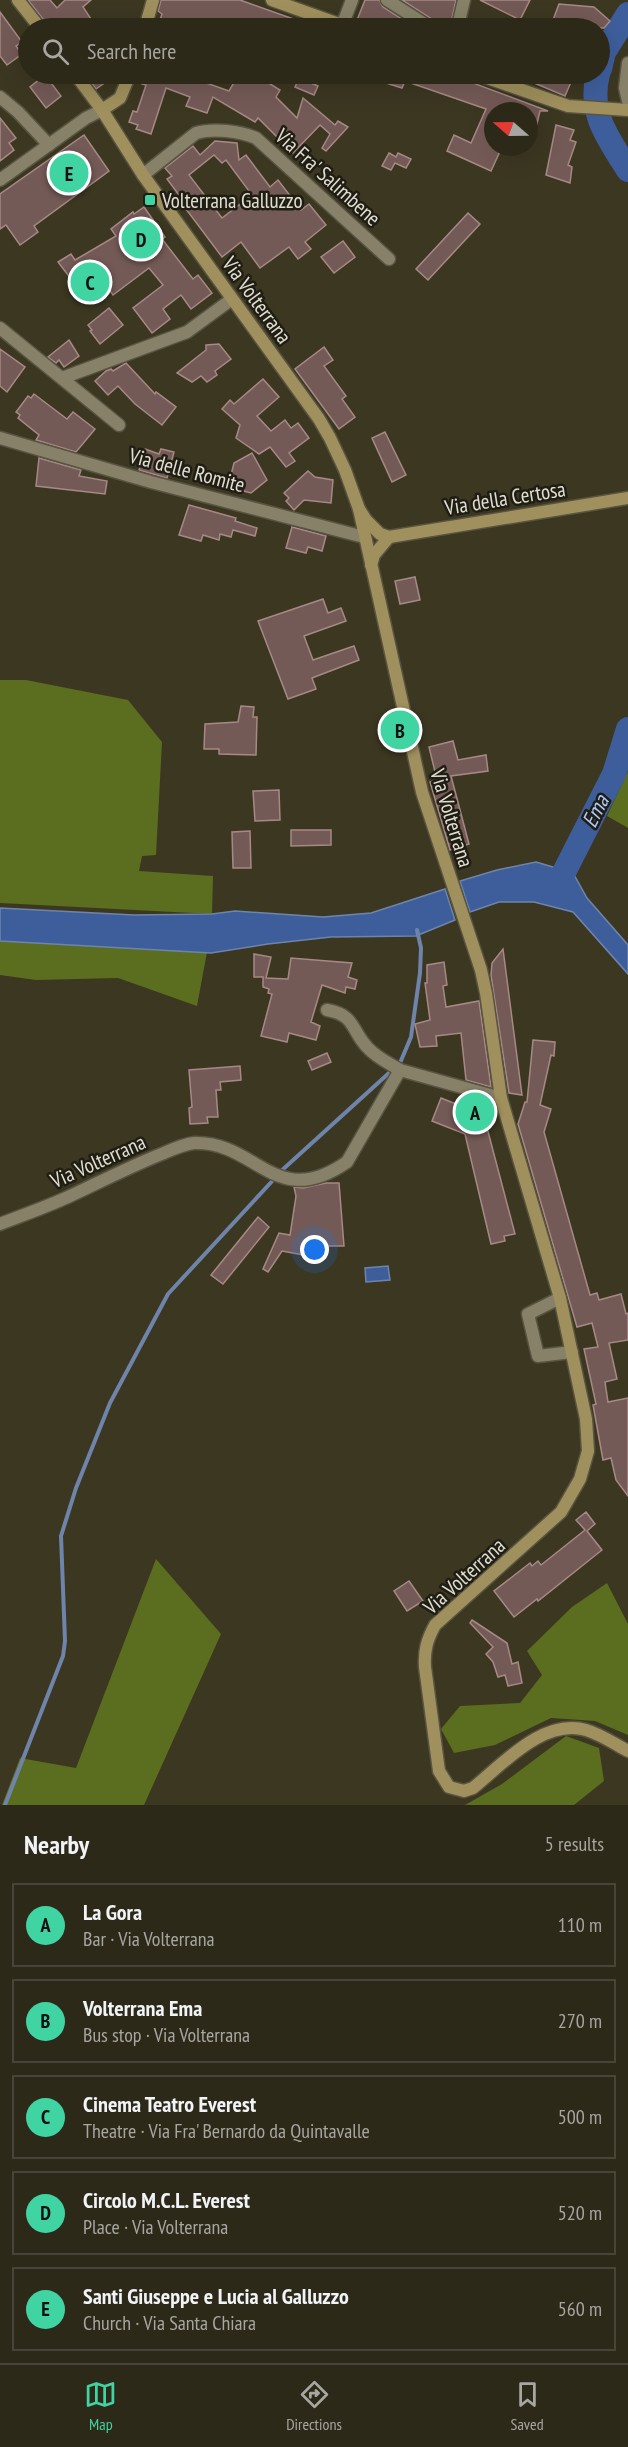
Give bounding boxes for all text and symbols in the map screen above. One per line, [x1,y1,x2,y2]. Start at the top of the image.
search box [18,18,610,84]
icon: search [39,35,72,68]
text: Search here [87,37,176,65]
north arrow [484,102,538,156]
street label: Via Fra' Salimbene [269,122,386,231]
pin: E [50,150,88,195]
place label: Volterrana Galluzzo [161,187,303,214]
marker: Volterrana Galluzzo [143,193,157,207]
pin: D [122,216,160,262]
street label: Via Volterrana [216,250,298,349]
pin: C [70,260,110,304]
street label: Via delle Romite [125,441,248,498]
street label: Via della Certosa [442,475,567,521]
pin: B [380,708,420,752]
street label: Via Volterrana [424,765,480,870]
water label: Ema [575,789,615,832]
pin: A [456,1090,494,1134]
street label: Via Volterrana [45,1128,150,1194]
your location [300,1235,329,1264]
street label: Via Volterrana [417,1532,511,1621]
text: Nearby [24,1828,89,1861]
text: 5 results [545,1831,604,1857]
text: La Gora [83,1898,142,1926]
text: A [40,1912,51,1938]
text: 110 m [558,1912,602,1938]
text: Bar · Via Volterrana [83,1926,214,1952]
text: Volterrana Ema [83,1994,202,2022]
text: B [41,2008,50,2034]
text: 270 m [558,2008,602,2034]
text: Bus stop · Via Volterrana [83,2022,250,2048]
text: Cinema Teatro Everest [83,2090,256,2118]
text: C [41,2104,50,2130]
text: 500 m [558,2104,602,2130]
text: Theatre · Via Fra' Bernardo da Quintavalle [83,2118,370,2144]
text: Circolo M.C.L. Everest [83,2186,250,2214]
text: D [40,2200,51,2226]
text: 520 m [558,2200,602,2226]
text: Place · Via Volterrana [83,2214,228,2240]
text: Santi Giuseppe e Lucia al Galluzzo [83,2282,349,2310]
text: E [41,2296,50,2322]
text: 560 m [558,2296,602,2322]
text: Church · Via Santa Chiara [83,2310,256,2336]
tab: Map [84,2378,117,2434]
tab: Directions [286,2378,342,2434]
tab: Saved [511,2378,544,2434]

